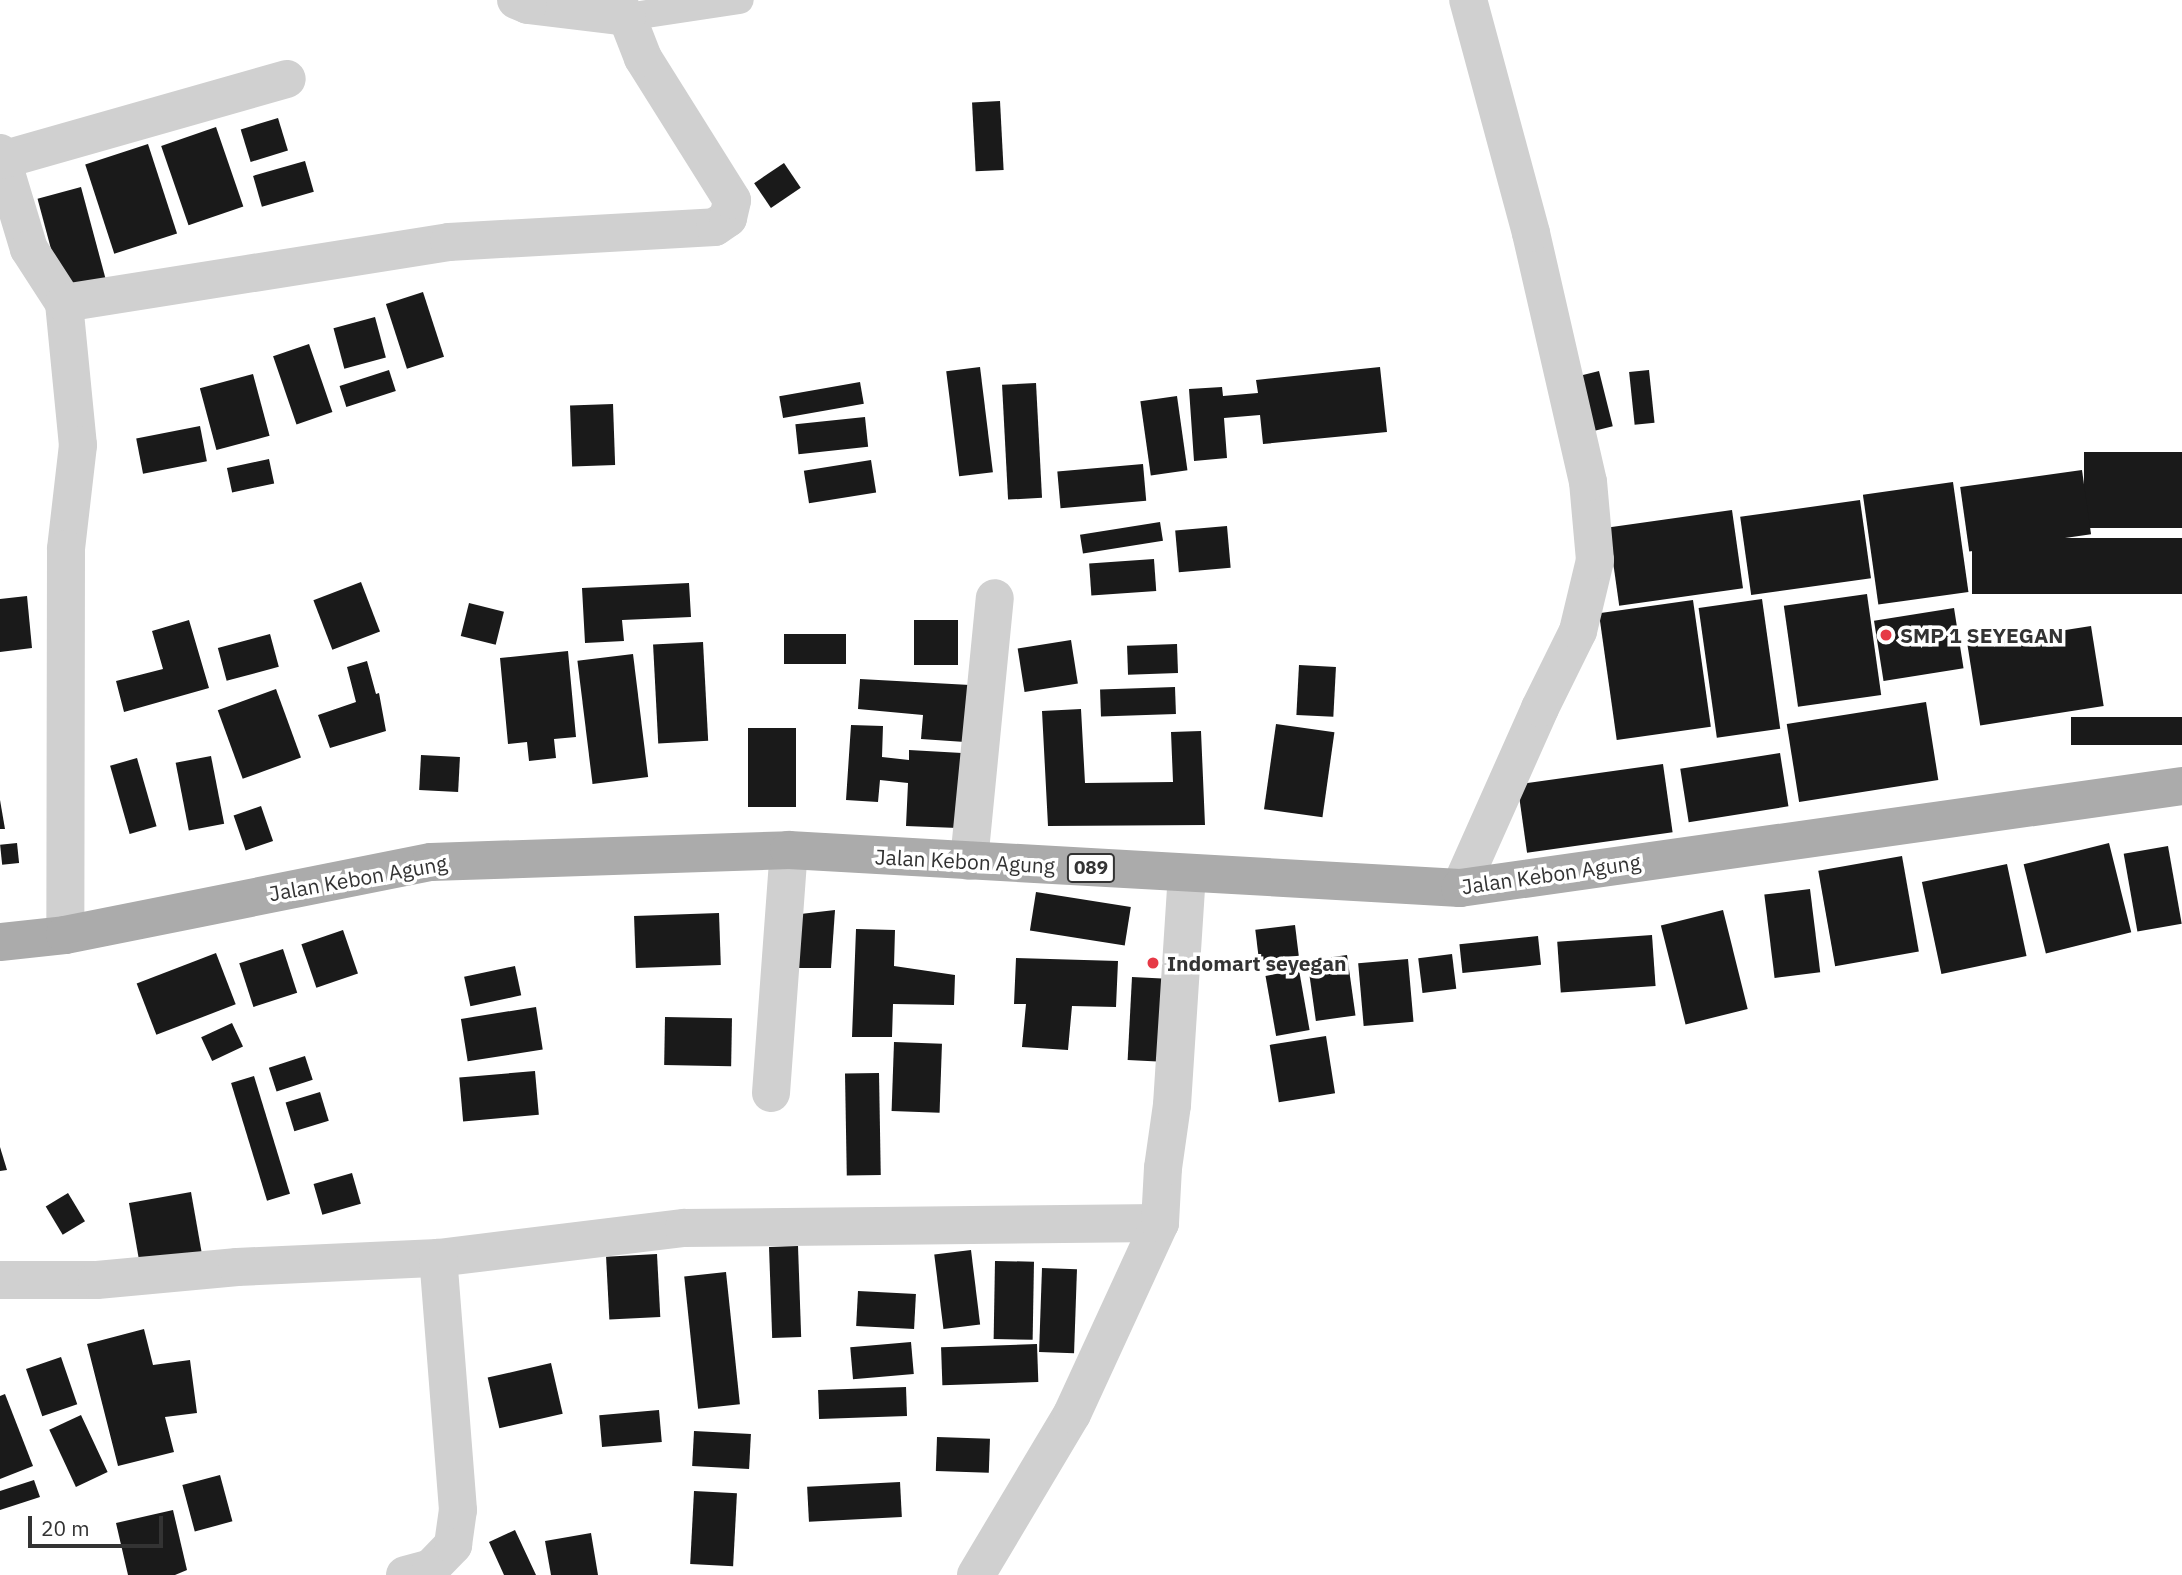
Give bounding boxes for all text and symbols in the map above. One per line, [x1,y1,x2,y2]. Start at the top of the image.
place label: SMP 1 SEYEGAN [1900,622,2064,648]
marker: SMP 1 SEYEGAN [1878,627,1894,643]
street label: Jalan Kebon Agung [874,844,1056,878]
street label: Jalan Kebon Agung [1460,849,1642,899]
street label: Jalan Kebon Agung [267,850,449,906]
road number: 089 [1066,852,1116,884]
place label: Indomart seyegan [1167,950,1347,976]
marker: Indomart seyegan [1145,955,1161,971]
scale bar [32,1502,166,1546]
text: 20 m [41,1514,90,1542]

